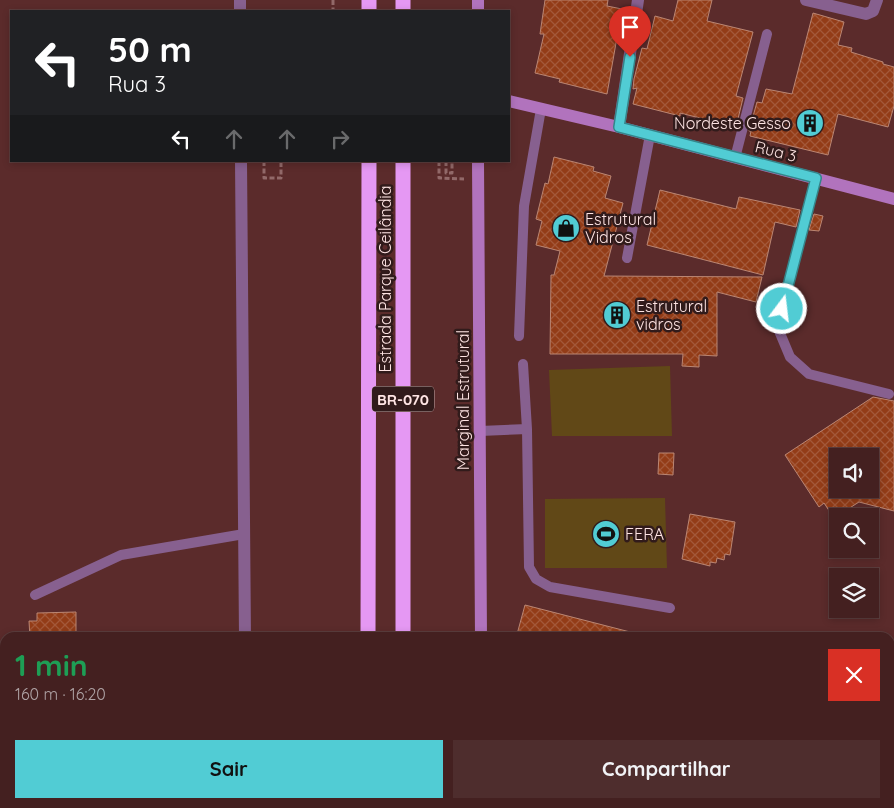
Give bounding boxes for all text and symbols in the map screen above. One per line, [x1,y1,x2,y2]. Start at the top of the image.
pin [609,6,651,57]
icon: arrive [616,13,644,41]
text: 50 m [108,27,192,71]
icon: left [25,30,90,95]
text: Rua 3 [108,70,166,98]
building icon: Nordeste Gesso [795,108,825,138]
place label: Nordeste Gesso [674,113,791,133]
icon: left [167,125,195,153]
icon: ahead [220,125,248,153]
icon: ahead [273,125,301,153]
icon: right [326,125,354,153]
street label: Rua 3 [753,136,799,166]
street label: Estrada Parque Ceilândia [375,186,395,372]
place label: Estrutural Vidros [585,209,656,247]
shop icon: Estrutural Vidros [551,213,581,243]
position arrow [755,282,807,334]
place label: Estrutural vidros [636,296,707,334]
building icon: Estrutural vidros [602,300,632,330]
street label: Marginal Estrutural [453,330,473,470]
road number: BR-070 [372,386,434,412]
map controls [829,448,879,618]
button: sound [829,448,879,498]
button: search [829,508,879,558]
sports icon: FERA [591,519,621,549]
place label: FERA [625,524,664,544]
button: layers [829,568,879,618]
text: 1 min [15,646,88,684]
button: close [828,649,880,701]
text: 160 m · 16:20 [15,684,106,704]
button: Sair [15,740,443,798]
button: Compartilhar [453,740,880,798]

